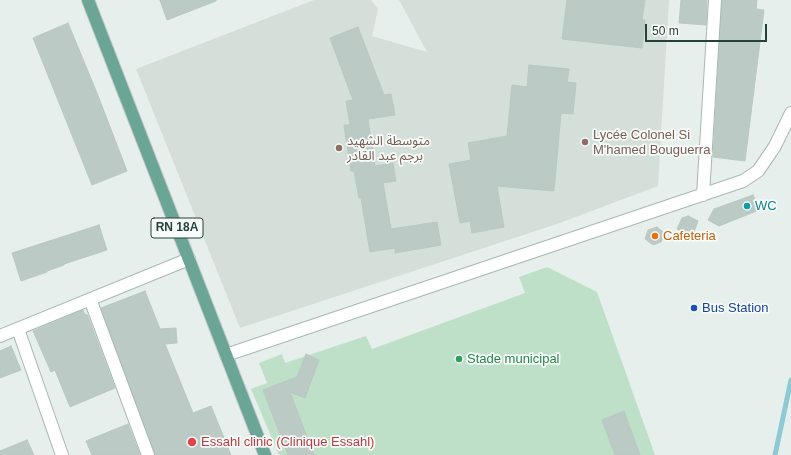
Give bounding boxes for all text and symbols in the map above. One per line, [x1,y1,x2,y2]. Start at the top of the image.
scale bar [647,16,769,42]
text: 50 m [652,24,679,38]
place label: Lycée Colonel Si M'hamed Bouguerra [593,127,710,158]
place label: متوسطة الشهيد برجم عبد القادر [347,133,430,164]
marker: Lycée Colonel Si M'hamed Bouguerra [580,137,590,147]
marker: متوسطة الشهيد برجم عبد القادر [334,143,344,153]
place label: WC [755,198,777,214]
marker: WC [742,201,752,211]
road number: RN 18A [151,218,203,238]
place label: Cafeteria [663,228,716,244]
marker: Cafeteria [650,231,660,241]
place label: Bus Station [702,300,768,316]
marker: Bus Station [689,303,699,313]
place label: Stade municipal [467,351,559,367]
marker: Stade municipal [454,354,464,364]
place label: Essahl clinic (Clinique Essahl) [201,434,374,450]
marker: Essahl clinic (Clinique Essahl) [186,436,198,448]

